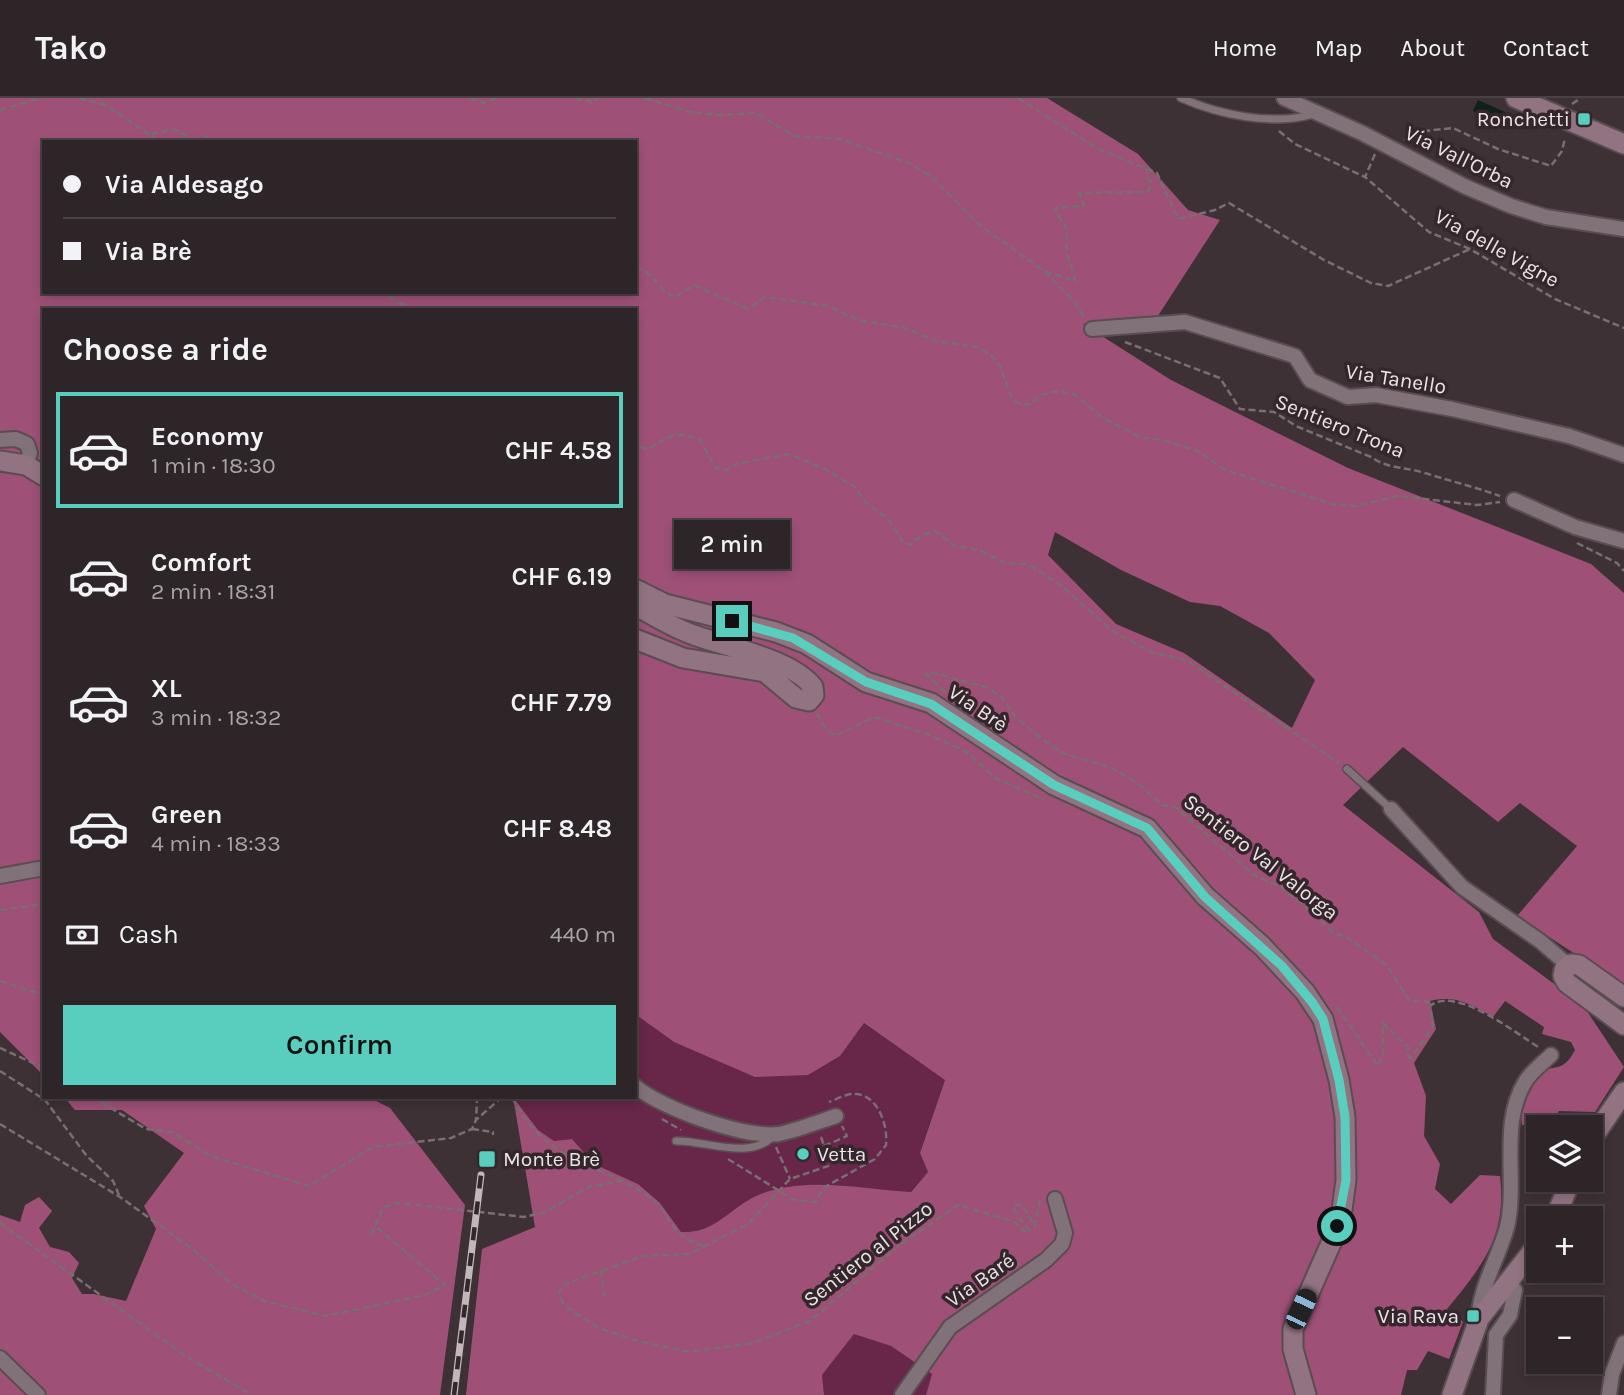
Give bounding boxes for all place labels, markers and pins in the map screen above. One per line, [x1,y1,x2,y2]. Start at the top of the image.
place label: Ronchetti [1477,107,1570,131]
marker: Ronchetti [1576,111,1592,127]
place label: Vetta [817,1142,866,1166]
marker: Vetta [795,1146,811,1162]
place label: Monte Brè [503,1147,600,1171]
marker: Monte Brè [477,1149,497,1169]
place label: Via Rava [1378,1304,1459,1328]
marker: Via Rava [1465,1308,1481,1324]

